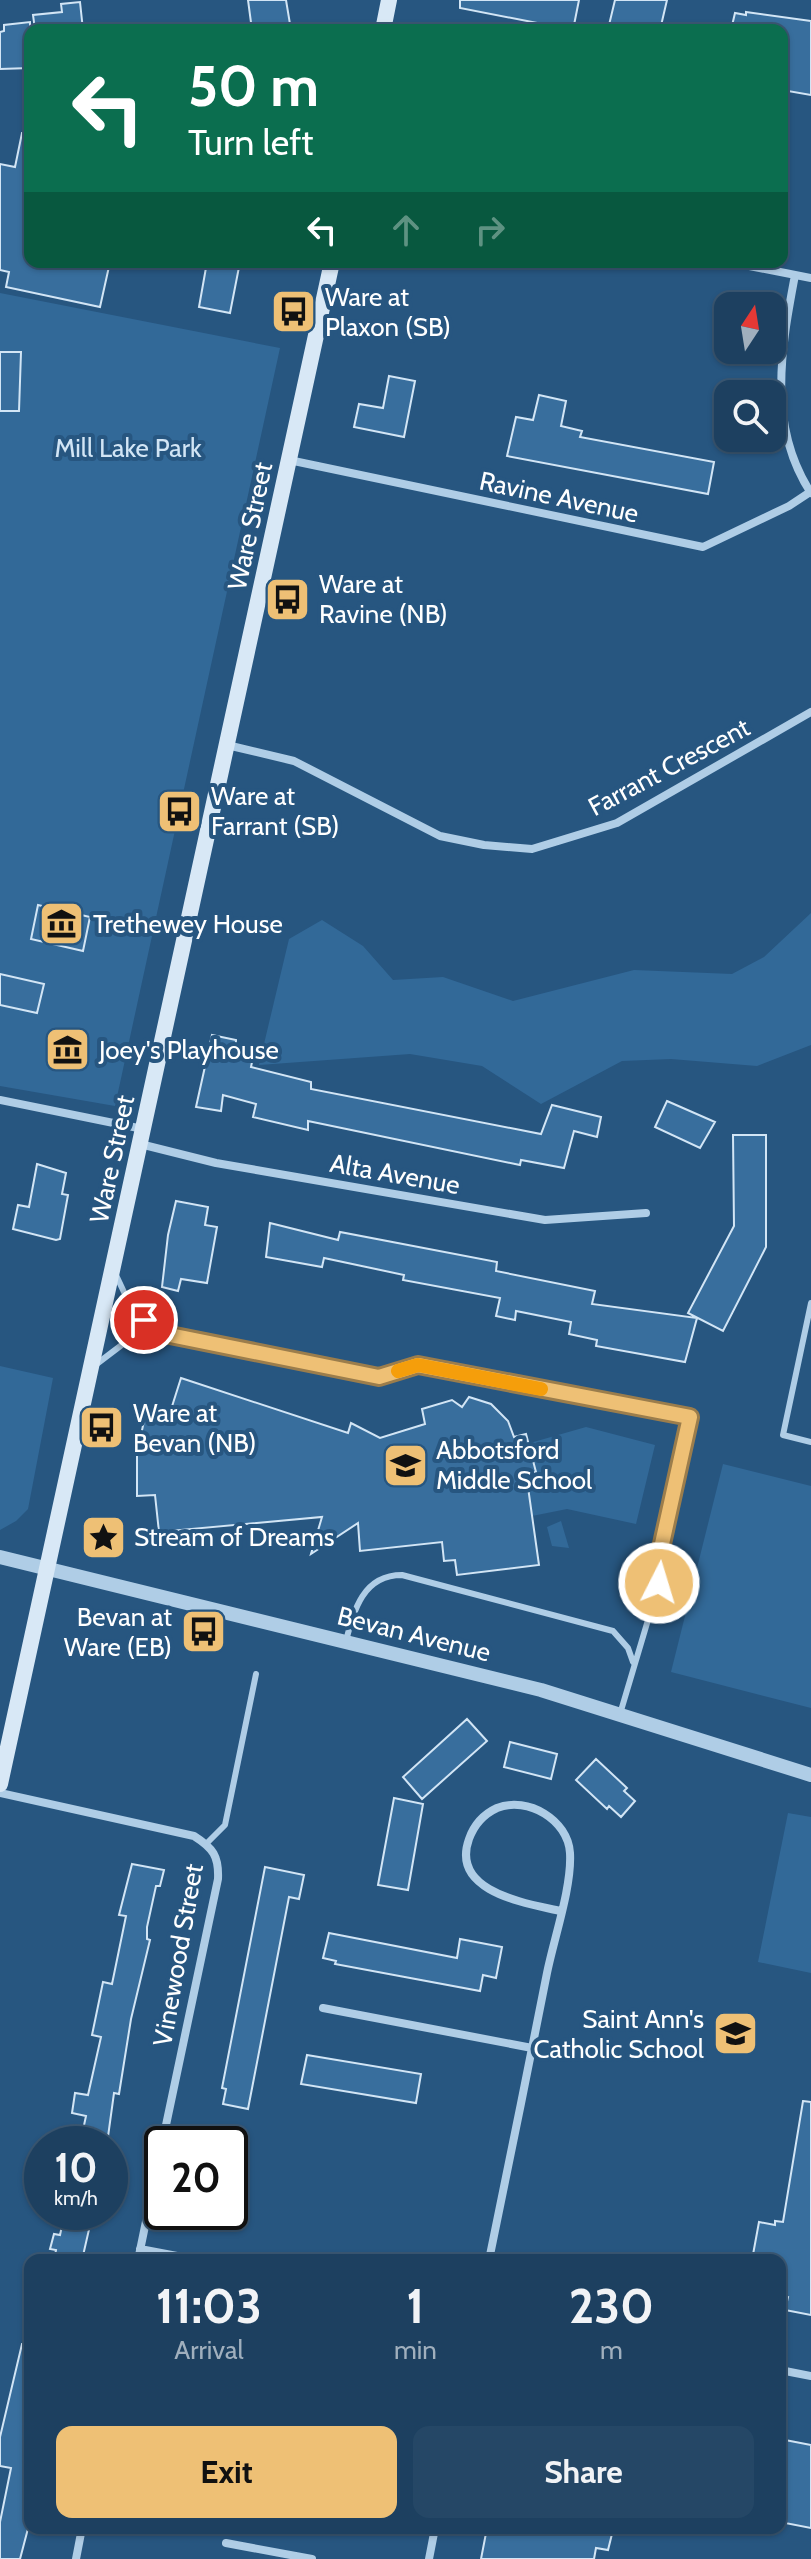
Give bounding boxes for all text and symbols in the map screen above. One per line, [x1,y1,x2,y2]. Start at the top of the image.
text: 50 m [188,52,319,120]
icon: left [56,56,160,160]
text: Turn left [188,120,313,164]
icon: left [300,208,344,252]
icon: ahead [384,208,428,252]
icon: right [468,208,512,252]
place label: Ware at Plaxon (SB) [325,281,451,343]
bus stop icon: Ware at Plaxon (SB) [270,288,318,336]
north arrow [714,292,786,364]
map controls [714,292,786,452]
button: search [714,380,786,452]
park label: Mill Lake Park [54,432,202,464]
street label: Ware Street [221,459,279,593]
street label: Ravine Avenue [476,465,642,529]
place label: Ware at Ravine (NB) [319,568,448,630]
bus stop icon: Ware at Ravine (NB) [264,575,312,623]
street label: Farrant Crescent [583,711,755,823]
place label: Ware at Farrant (SB) [211,780,339,842]
bus stop icon: Ware at Farrant (SB) [156,787,204,835]
museum icon: Trethewey House [38,900,86,948]
place label: Trethewey House [93,908,283,940]
museum icon: Joey's Playhouse [44,1026,92,1074]
place label: Joey's Playhouse [98,1034,279,1066]
street label: Ware Street [83,1092,141,1226]
street label: Alta Avenue [328,1147,462,1201]
pin [110,1286,178,1354]
icon: arrive [122,1298,166,1342]
place label: Ware at Bevan (NB) [133,1397,256,1459]
bus stop icon: Ware at Bevan (NB) [78,1404,126,1452]
place label: Abbotsford Middle School [436,1434,592,1496]
school or university icon: Abbotsford Middle School [381,1441,429,1489]
place icon: Stream of Dreams [79,1513,127,1561]
place label: Stream of Dreams [134,1521,335,1553]
position arrow [617,1541,701,1625]
street label: Bevan Avenue [334,1600,494,1668]
place label: Bevan at Ware (EB) [64,1601,172,1663]
bus stop icon: Bevan at Ware (EB) [179,1608,227,1656]
street label: Vinewood Street [146,1861,210,2049]
place label: Saint Ann's Catholic School [533,2003,704,2065]
school or university icon: Saint Ann's Catholic School [711,2010,759,2058]
speed limit sign: 20 [144,2126,248,2230]
text: 10 [55,2143,98,2192]
text: km/h [54,2186,98,2210]
text: 11:03 [156,2277,262,2335]
text: 1 [406,2277,424,2335]
text: 230 [569,2277,654,2335]
text: Arrival [174,2334,244,2366]
text: min [394,2334,437,2366]
text: m [600,2334,623,2366]
button: Exit [56,2426,397,2518]
button: Share [413,2426,754,2518]

